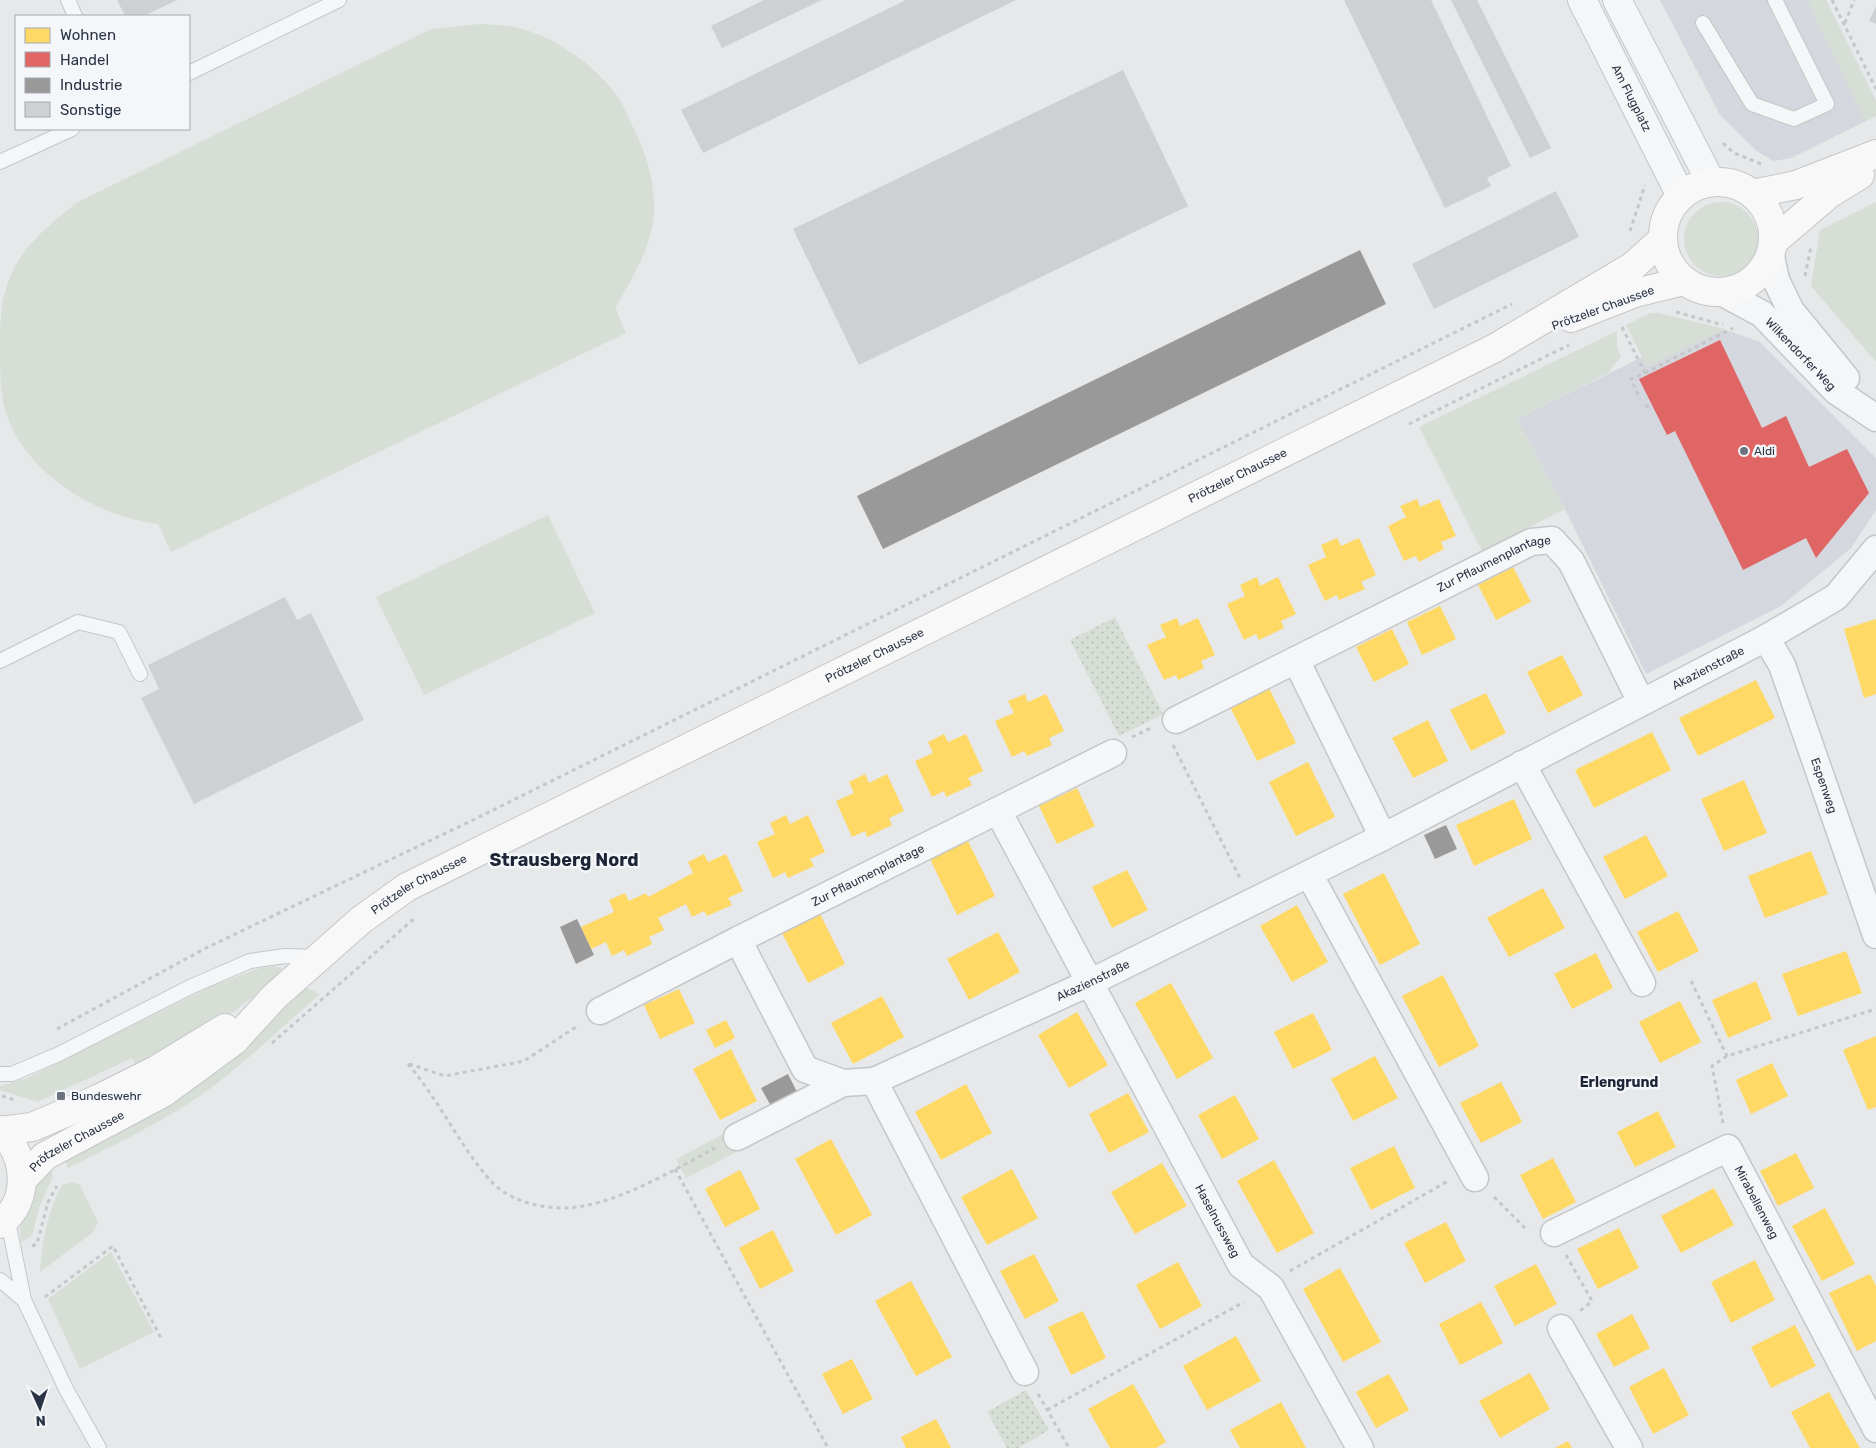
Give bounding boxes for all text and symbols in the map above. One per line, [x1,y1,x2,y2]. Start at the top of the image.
legend [15,15,190,130]
text: Wohnen [60,26,116,44]
text: Handel [60,51,109,69]
street label: Am Flugplatz [1609,62,1654,134]
text: Industrie [60,76,122,94]
text: Sonstige [60,101,122,119]
street label: Prötzeler Chaussee [1550,283,1656,333]
street label: Wilkendorfer Weg [1762,315,1839,393]
place label: Aldi [1754,444,1775,458]
street label: Prötzeler Chaussee [1186,445,1289,506]
marker: Aldi [1738,445,1750,457]
street label: Zur Pflaumenplantage [1435,533,1552,595]
street label: Prötzeler Chaussee [823,625,926,686]
street label: Akazienstraße [1670,643,1747,693]
street label: Espenweg [1808,756,1840,815]
street label: Zur Pflaumenplantage [809,841,927,909]
district label: Strausberg Nord [489,849,639,871]
street label: Prötzeler Chaussee [368,851,469,917]
street label: Akazienstraße [1054,957,1132,1004]
district label: Erlengrund [1580,1074,1658,1091]
place label: Bundeswehr [71,1089,142,1103]
marker: Bundeswehr [55,1090,67,1102]
street label: Prötzeler Chaussee [27,1108,127,1175]
street label: Mirabellenweg [1732,1163,1782,1241]
street label: Haselnussweg [1192,1182,1243,1260]
north arrow [15,1383,65,1433]
text: N [35,1412,46,1429]

